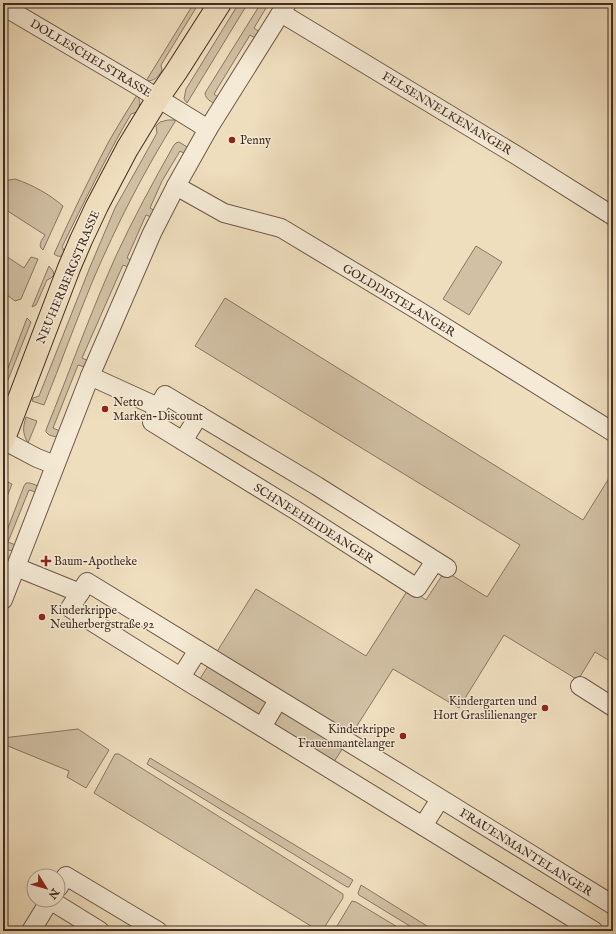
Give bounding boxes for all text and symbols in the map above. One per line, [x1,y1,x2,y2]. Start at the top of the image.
street label: DOLLESCHELSTRASSE [27,16,154,101]
street label: FELSENNELKENANGER [379,69,515,159]
place label: Penny [240,133,271,148]
marker: Penny [227,135,237,145]
street label: NEUHERBERGSTRASSE [33,208,103,346]
street label: GOLDDISTELANGER [340,261,459,341]
place label: Netto Marken-Discount [113,395,203,424]
marker: Netto Marken-Discount [100,404,110,414]
street label: SCHNEEHEIDEANGER [251,480,377,567]
place label: Baum-Apotheke [54,554,138,570]
marker: Baum-Apotheke [41,556,51,566]
place label: Kinderkrippe Neuherbergstraße 92 [50,603,154,632]
marker: Kinderkrippe Neuherbergstraße 92 [37,612,47,622]
place label: Kindergarten und Hort Graslilienanger [433,694,538,723]
marker: Kindergarten und Hort Graslilienanger [540,703,550,713]
place label: Kinderkrippe Frauenmantelanger [298,722,396,751]
marker: Kinderkrippe Frauenmantelanger [398,731,408,741]
street label: FRAUENMANTELANGER [457,805,596,900]
north arrow [26,868,66,908]
text: N [44,885,62,902]

